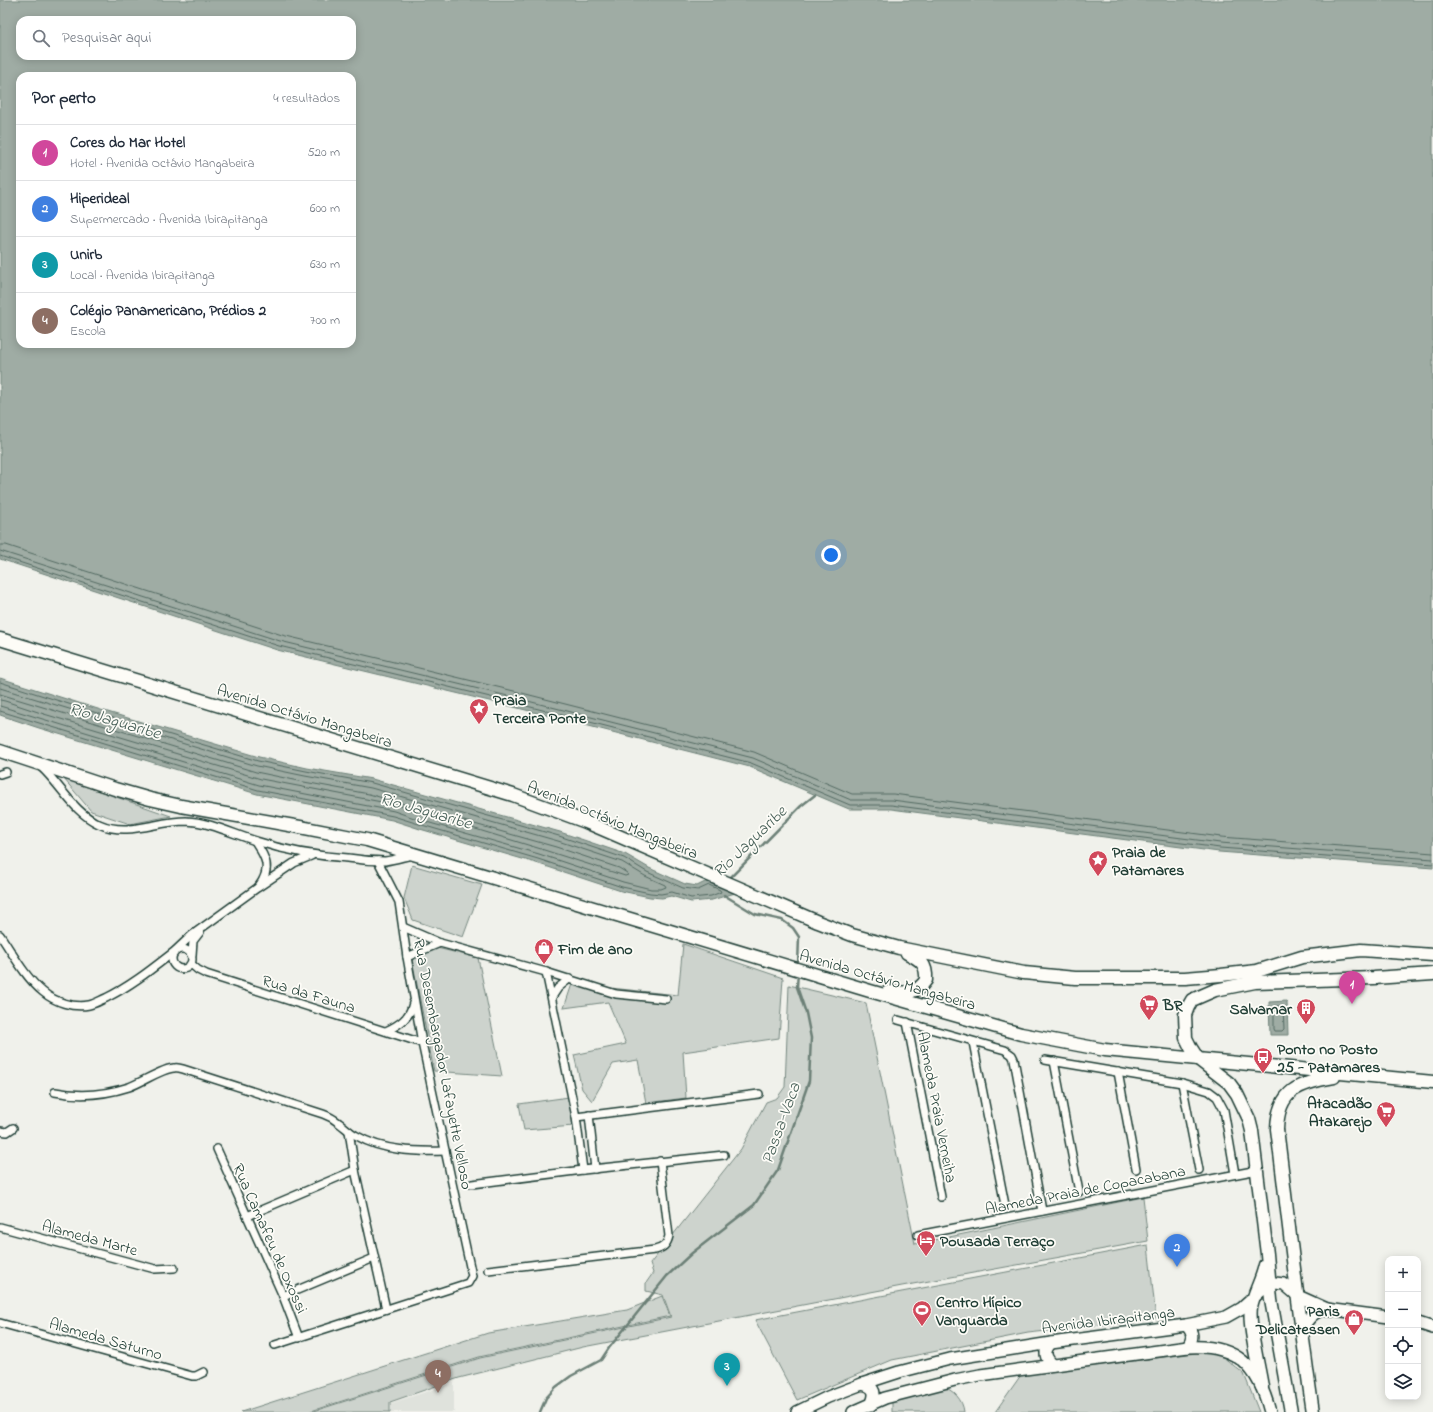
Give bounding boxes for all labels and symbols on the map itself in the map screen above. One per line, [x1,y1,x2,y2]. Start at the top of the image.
your location [821,545,841,565]
street label: Avenida Octávio Mangabeira [214,679,395,755]
place label: Praia Terceira Ponte [493,689,587,731]
water label: Rio Jaguaribe [65,696,165,748]
place icon: Praia Terceira Ponte [468,697,490,725]
street label: Avenida Octávio Mangabeira [523,776,701,866]
water label: Rio Jaguaribe [376,786,476,838]
water label: Rio Jaguaribe [707,799,794,885]
place label: Praia de Patamares [1112,841,1184,883]
place icon: Praia de Patamares [1087,849,1109,877]
street label: Rua Desembargador Lafayette Velloso [406,937,478,1192]
shop icon: Fim de ano [533,937,555,965]
place label: Fim de ano [557,938,633,962]
street label: Avenida Octávio Mangabeira [796,944,979,1018]
street label: Rua da Fauna [259,969,358,1021]
pin: 1 [1339,971,1365,1004]
supermarket icon: BR [1138,993,1160,1021]
place label: BR [1162,994,1184,1018]
building icon: Salvamar [1295,997,1317,1025]
place label: Salvamar [1230,998,1293,1022]
street label: Alameda Praia Verneiha [910,1030,962,1185]
place label: Ponto no Posto 25 - Patamares [1276,1038,1380,1080]
bus stop icon: Ponto no Posto 25 - Patamares [1252,1046,1274,1074]
water label: Passa-Vaca [755,1079,808,1168]
place label: Atacadão Atakarejo [1307,1092,1372,1134]
supermarket icon: Atacadão Atakarejo [1375,1100,1397,1128]
street label: Rua Camafeu de Oxossi [225,1160,313,1318]
street label: Alameda Praia de Copacabana [983,1160,1188,1222]
street label: Alameda Marte [39,1215,141,1263]
hotel icon: Pousada Terraço [915,1229,937,1257]
place label: Pousada Terraço [940,1230,1054,1254]
pin: 2 [1164,1234,1190,1267]
place label: Centro Hípico Vanguarda [935,1291,1022,1334]
sports icon: Centro Hípico Vanguarda [911,1299,933,1327]
place label: Paris Delicatessen [1255,1300,1340,1342]
street label: Avenida Ibirapitanga [1040,1301,1176,1341]
shop icon: Paris Delicatessen [1343,1308,1365,1336]
street label: Alameda Saturno [46,1312,165,1368]
pin: 3 [714,1353,740,1386]
pin: 4 [425,1360,451,1393]

